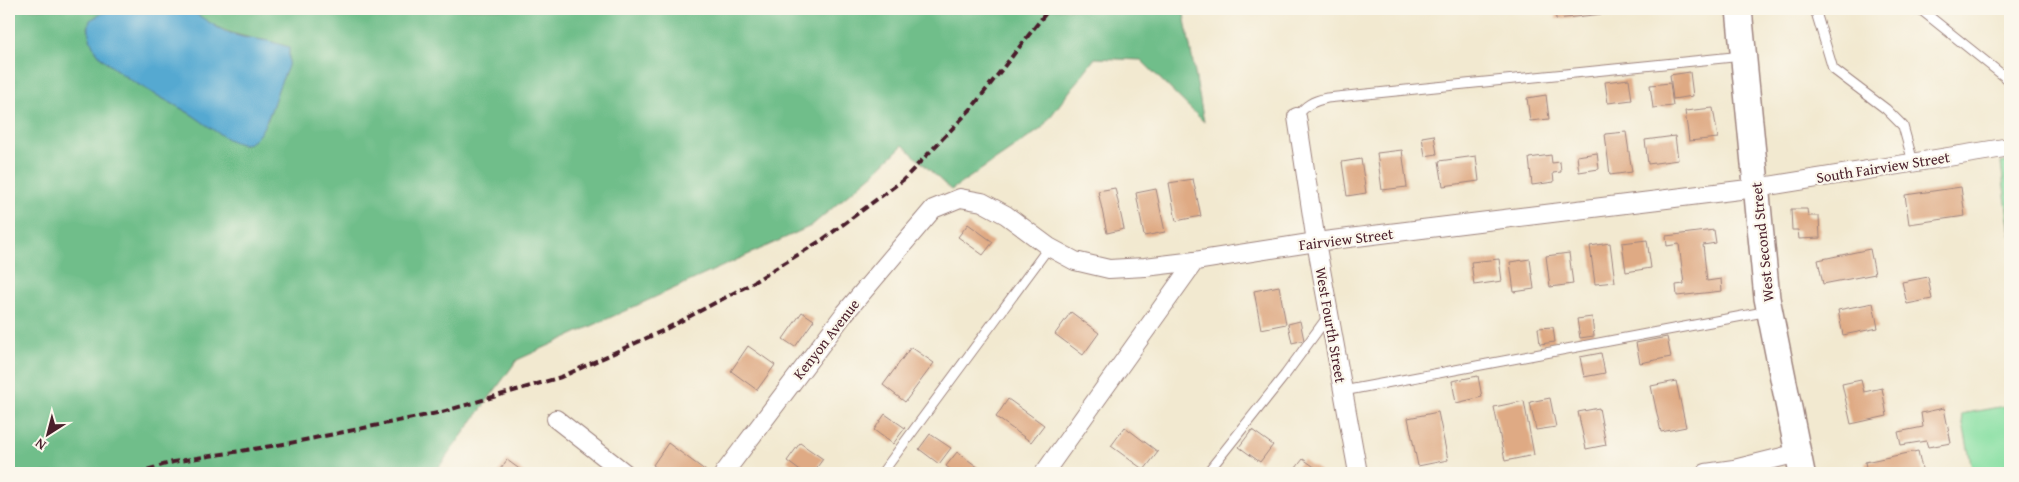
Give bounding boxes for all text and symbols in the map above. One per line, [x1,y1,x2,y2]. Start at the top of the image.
street label: South Fairview Street [1815,146,1952,188]
street label: West Second Street [1745,180,1779,303]
street label: Fairview Street [1298,223,1395,255]
street label: West Fourth Street [1310,265,1352,385]
street label: Kenyon Avenue [788,294,864,384]
north arrow [22,410,72,460]
text: N [30,433,50,455]

